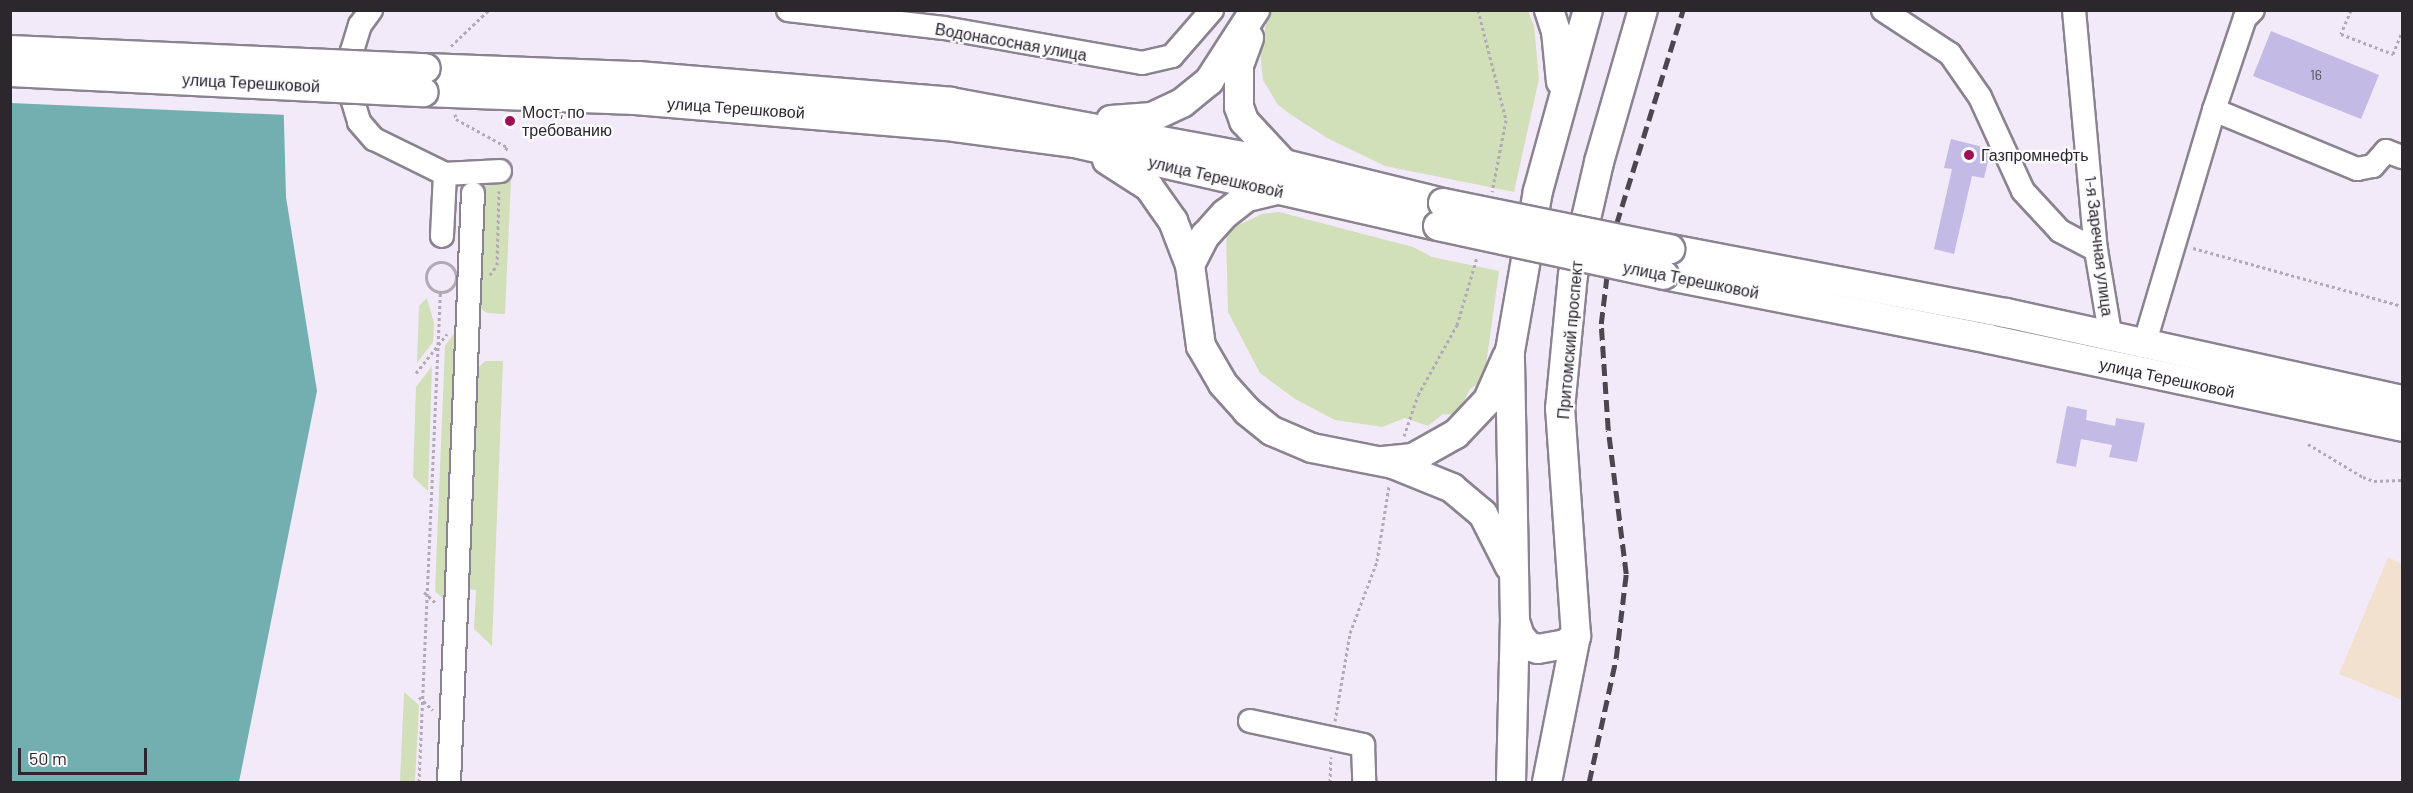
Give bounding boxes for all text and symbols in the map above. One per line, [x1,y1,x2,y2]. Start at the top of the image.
street label: Водонасосная улица [934,19,1088,65]
house number: 16 [2310,67,2322,83]
street label: улица Терешковой [182,70,320,96]
street label: улица Терешковой [667,94,805,122]
place label: Мост, по требованию [522,102,612,140]
marker: Мост, по требованию [503,114,517,128]
place label: Газпромнефть [1981,145,2088,165]
marker: Газпромнефть [1962,148,1976,162]
street label: улица Терешковой [1147,152,1285,202]
street label: 1-я Заречная улица [2081,175,2117,317]
street label: улица Терешковой [1622,257,1760,303]
street label: Притомский проспект [1554,260,1586,420]
street label: улица Терешковой [2098,354,2236,402]
scale bar [21,736,150,774]
text: 50 m [29,747,67,769]

